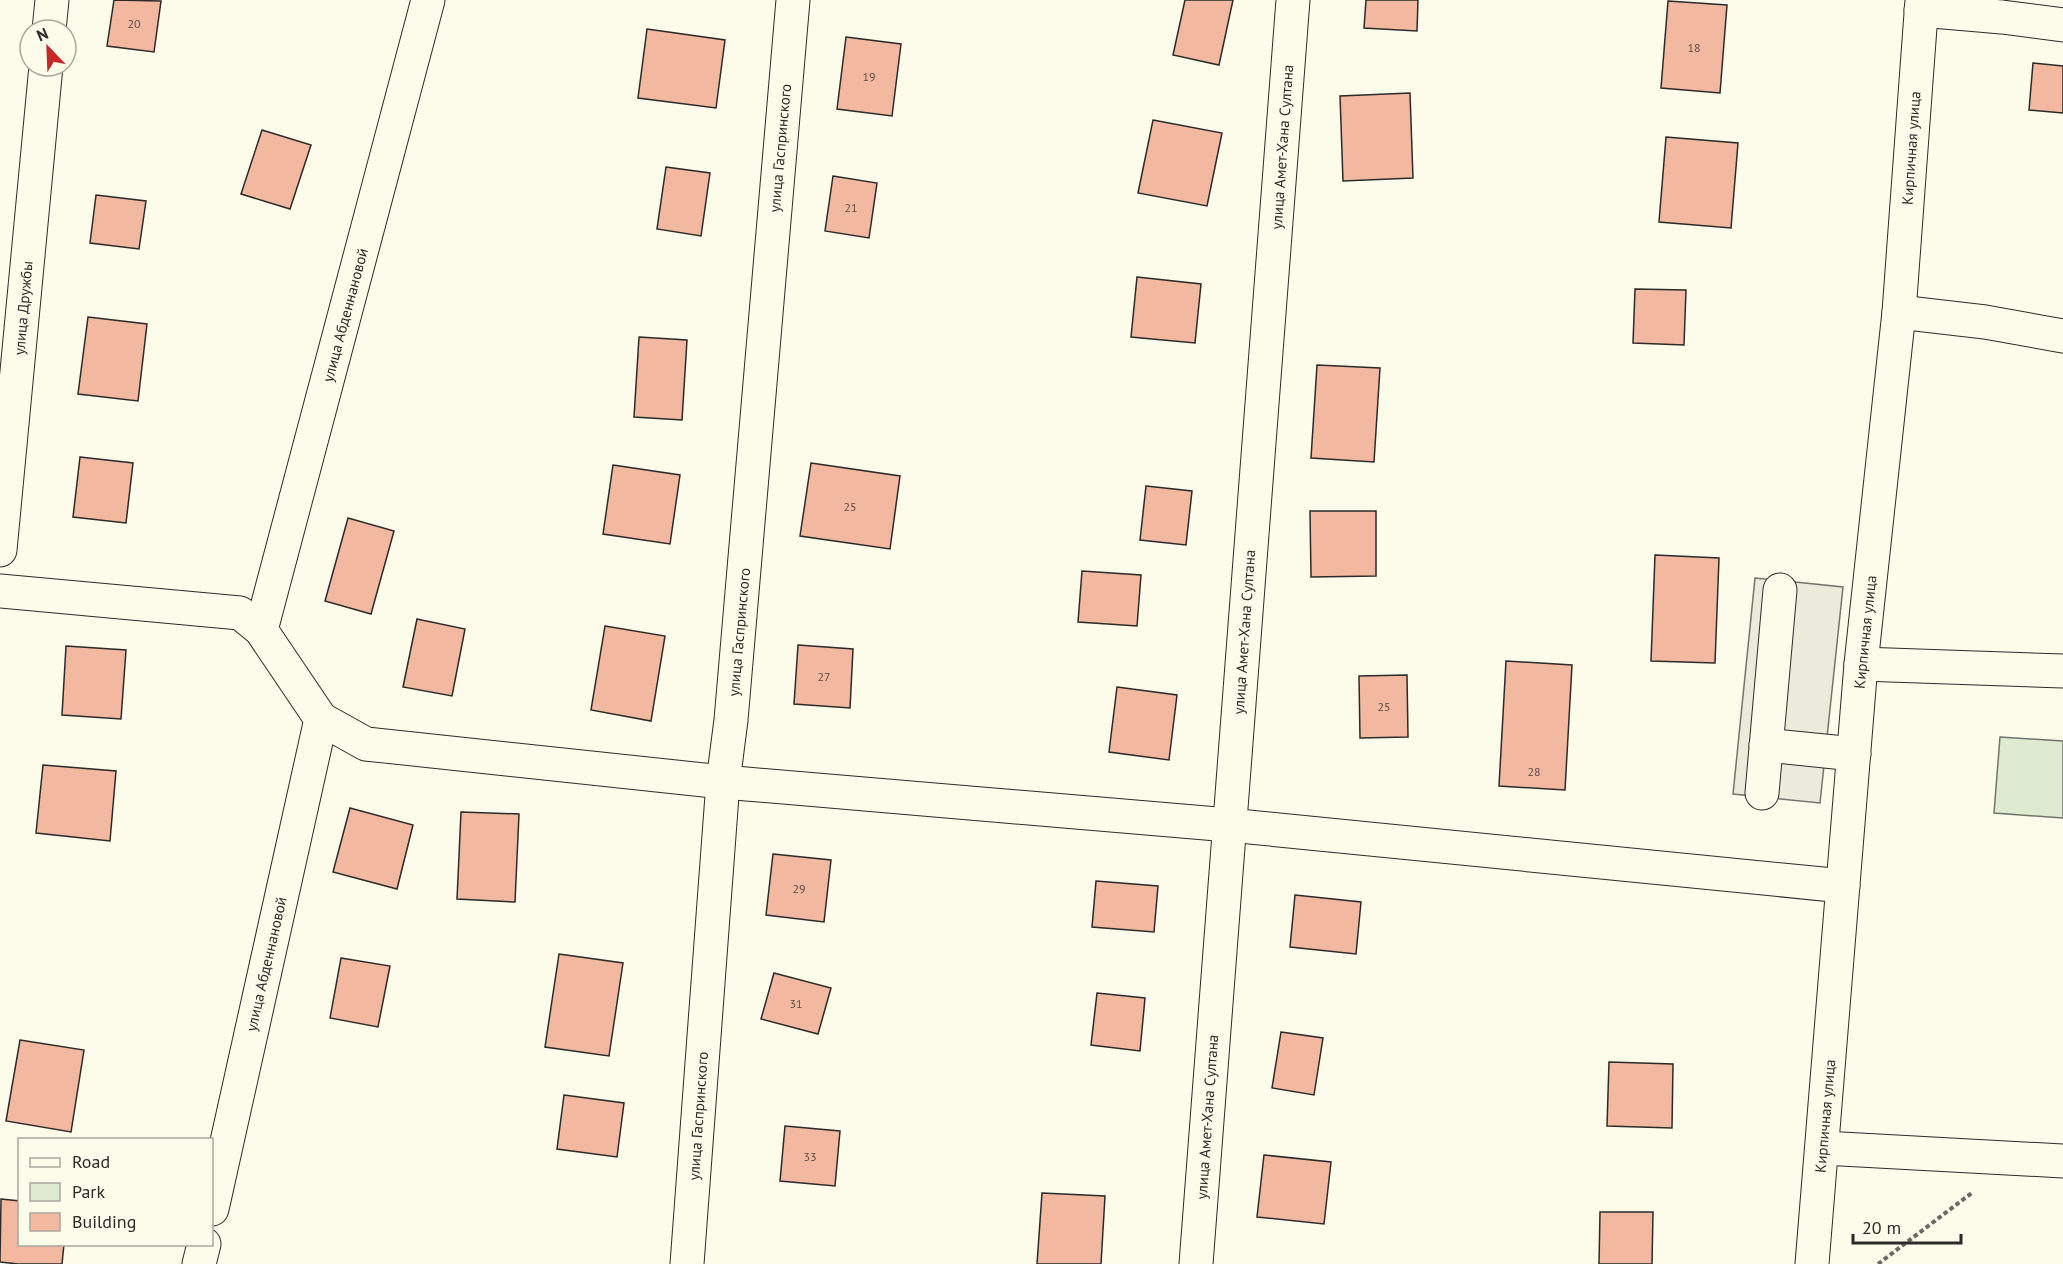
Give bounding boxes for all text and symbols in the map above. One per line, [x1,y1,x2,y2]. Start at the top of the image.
house number: 20 [127,16,141,31]
north arrow [18,18,78,78]
text: N [33,23,51,45]
house number: 18 [1687,40,1701,55]
street label: улица Амет-Хана Султана [1267,64,1297,230]
house number: 19 [862,69,876,84]
street label: улица Гаспринского [765,83,795,213]
street label: Кирпичная улица [1898,91,1924,205]
house number: 21 [844,200,858,215]
street label: улица Абденнановой [318,246,372,384]
street label: улица Дружбы [9,260,37,356]
house number: 25 [843,499,857,514]
street label: улица Амет-Хана Султана [1229,549,1259,715]
street label: улица Гаспринского [724,567,754,697]
street label: Кирпичная улица [1850,574,1880,690]
house number: 27 [817,669,831,684]
house number: 25 [1377,699,1391,714]
house number: 28 [1527,764,1541,779]
house number: 29 [792,881,806,896]
street label: улица Абденнановой [241,895,291,1033]
house number: 31 [789,996,803,1011]
street label: улица Амет-Хана Султана [1192,1034,1222,1200]
street label: улица Гаспринского [684,1051,712,1181]
street label: Кирпичная улица [1811,1058,1839,1174]
legend [18,1138,213,1246]
house number: 33 [803,1149,817,1164]
text: Road [72,1150,110,1173]
text: Park [72,1180,105,1203]
scale bar [1853,1207,1961,1245]
text: Building [72,1210,136,1233]
text: 20 m [1862,1216,1901,1239]

